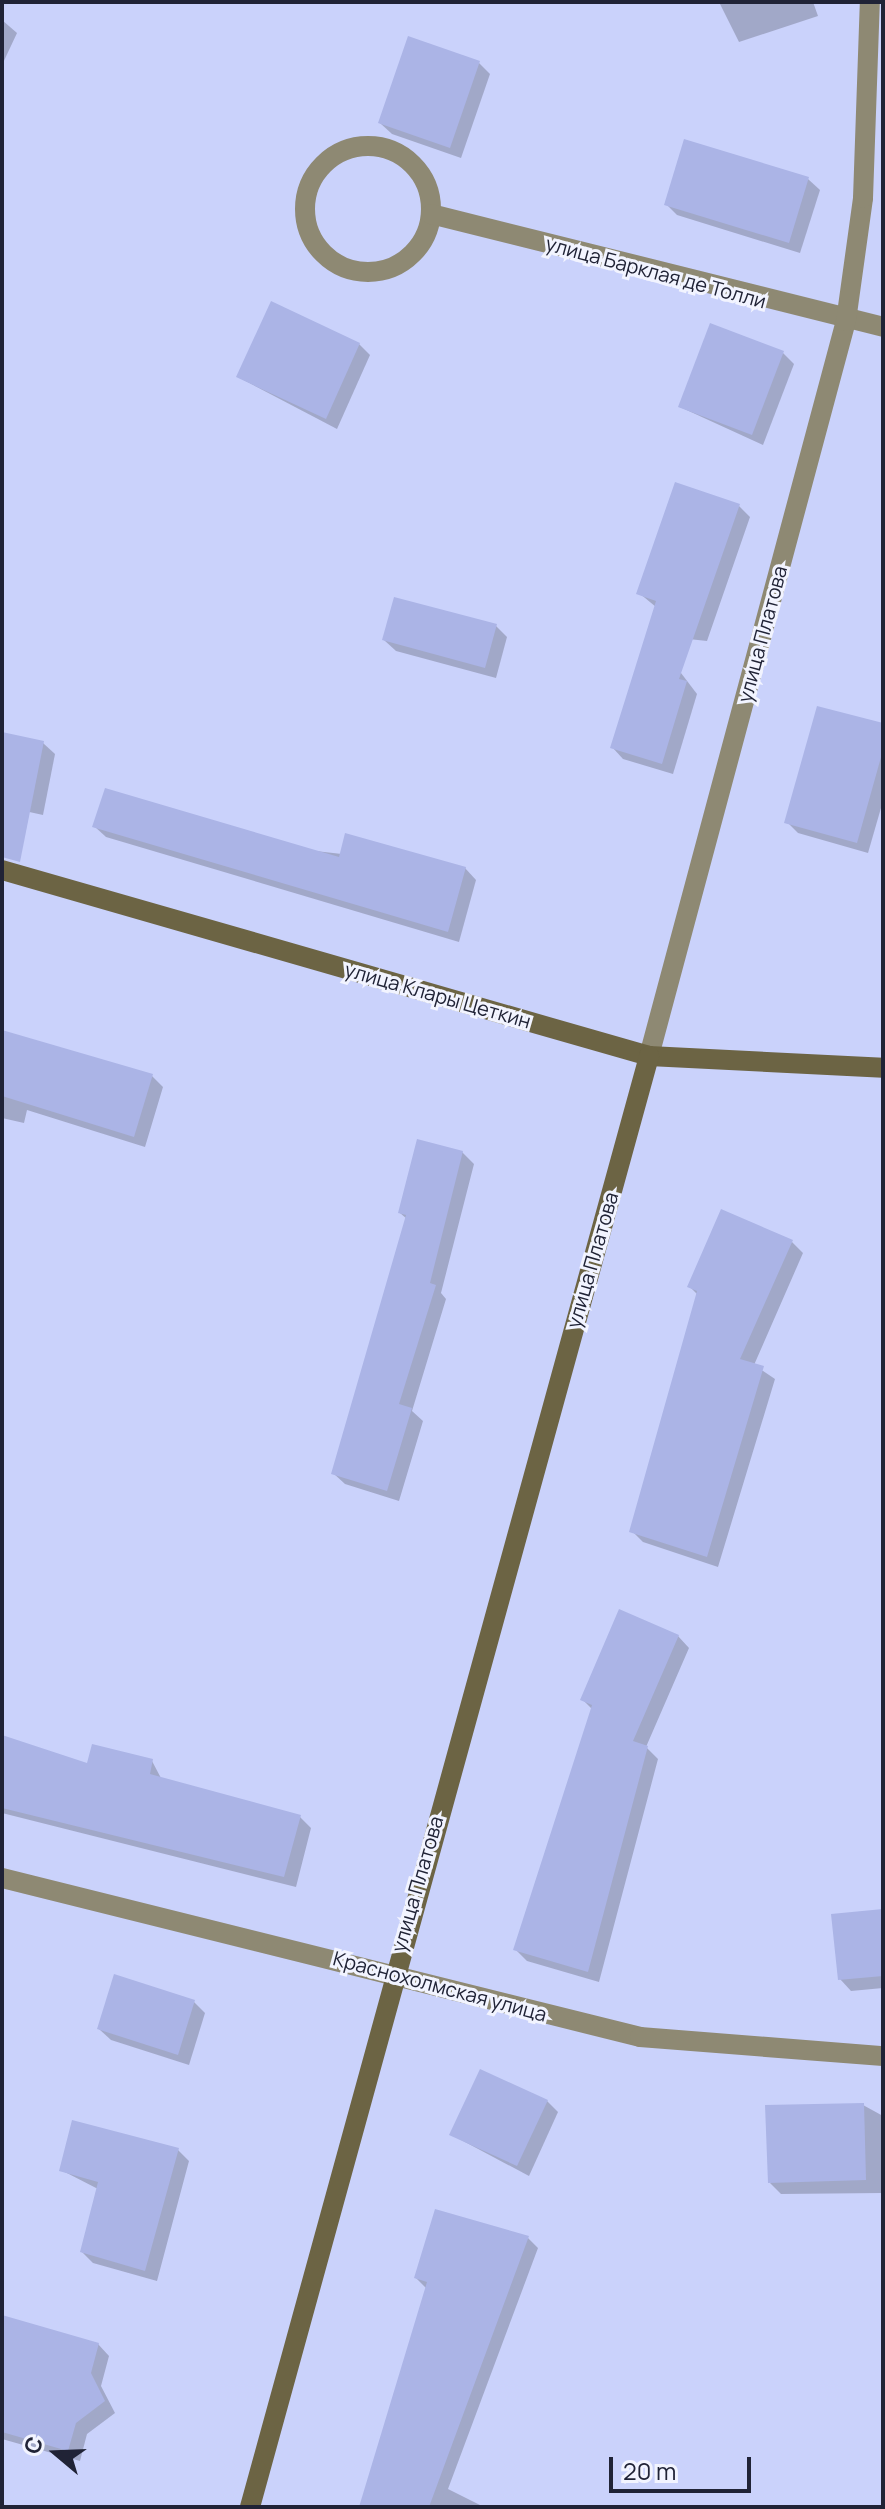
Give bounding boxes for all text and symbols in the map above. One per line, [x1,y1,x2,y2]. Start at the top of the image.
street label: улица Барклая де Толли [543,231,769,313]
street label: улица Платова [732,563,792,705]
street label: улица Клары Цеткин [342,957,534,1033]
street label: улица Платова [561,1189,623,1331]
street label: улица Платова [386,1813,448,1955]
street label: Краснохолмская улица [330,1946,550,2026]
north arrow [16,2413,96,2493]
text: С [16,2433,50,2458]
scale bar [613,2441,755,2491]
text: 20 m [623,2454,676,2487]

